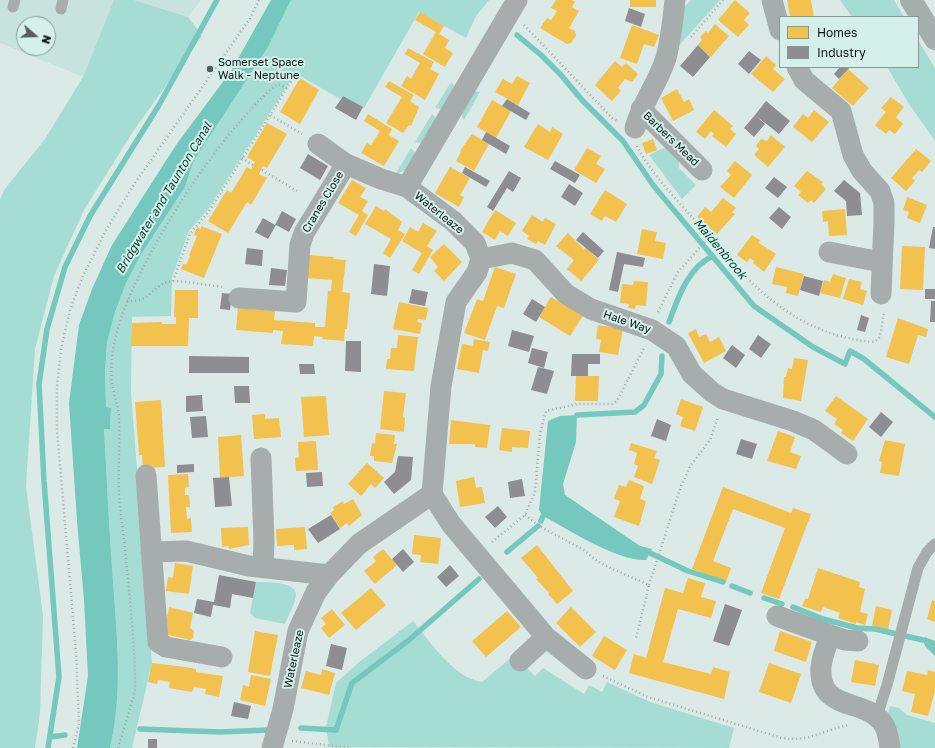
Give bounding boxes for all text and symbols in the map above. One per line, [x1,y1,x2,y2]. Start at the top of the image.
north arrow [16,16,56,56]
legend [779,16,919,68]
text: Homes [817,25,857,40]
text: N [39,34,54,46]
text: Industry [817,45,866,60]
place label: Somerset Space Walk - Neptune [218,56,304,82]
marker: Somerset Space Walk - Neptune [205,64,215,74]
street label: Barbers Mead [640,109,702,169]
water label: Bridgwater and Taunton Canal [113,120,215,276]
street label: Cranes Close [299,169,347,235]
street label: Waterleaze [412,189,466,237]
water label: Maidenbrook [690,216,750,282]
street label: Hale Way [602,308,652,336]
street label: Waterleaze [281,629,307,689]

